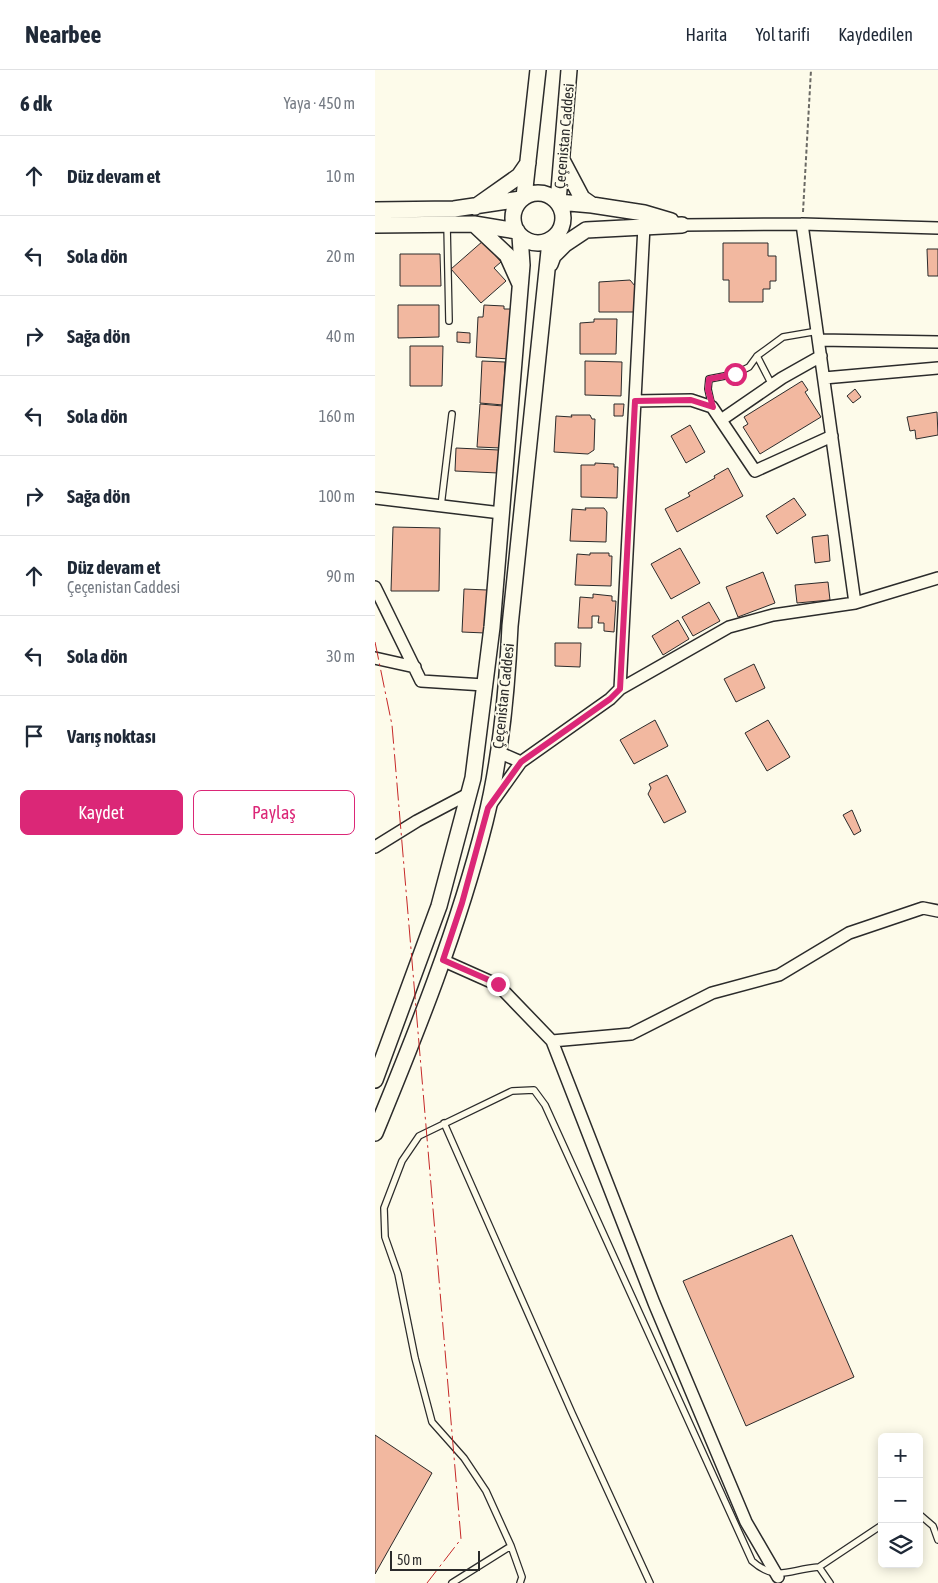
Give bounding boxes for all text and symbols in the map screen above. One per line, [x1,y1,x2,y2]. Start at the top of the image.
text: Nearbee [25,21,101,48]
text: Harita [686,24,727,45]
text: Yol tarifi [755,24,810,45]
text: Kaydedilen [838,24,913,45]
street label: Çeçenistan Caddesi [551,82,577,190]
text: 6 dk [20,91,52,115]
text: Yaya · 450 m [283,94,355,112]
icon: ahead [20,162,48,190]
text: Düz devam et [67,165,161,187]
text: 10 m [326,167,355,185]
icon: left [20,242,48,270]
text: Sola dön [67,245,128,267]
text: 20 m [326,247,355,265]
icon: right [20,322,48,350]
text: Sağa dön [67,325,130,347]
text: 40 m [326,327,355,345]
route start [724,363,747,386]
icon: left [20,402,48,430]
text: Sola dön [67,405,128,427]
text: 160 m [319,407,355,425]
icon: right [20,482,48,510]
text: Sağa dön [67,485,130,507]
text: 100 m [319,487,355,505]
text: Düz devam et [67,556,161,578]
icon: ahead [20,562,48,590]
text: 90 m [326,567,355,585]
text: Çeçenistan Caddesi [67,578,180,596]
icon: left [20,642,48,670]
street label: Çeçenistan Caddesi [489,642,517,750]
text: Sola dön [67,645,128,667]
text: 30 m [326,647,355,665]
icon: arrive [20,722,48,750]
text: Varış noktası [67,725,156,747]
button: Kaydet [20,790,183,835]
button: Paylaş [193,790,355,835]
route end [487,973,510,996]
map controls [878,1433,923,1568]
button: + [878,1433,923,1478]
button: − [878,1478,923,1523]
button: layers [878,1523,923,1568]
scale bar [390,1548,480,1571]
text: 50 m [397,1552,422,1568]

